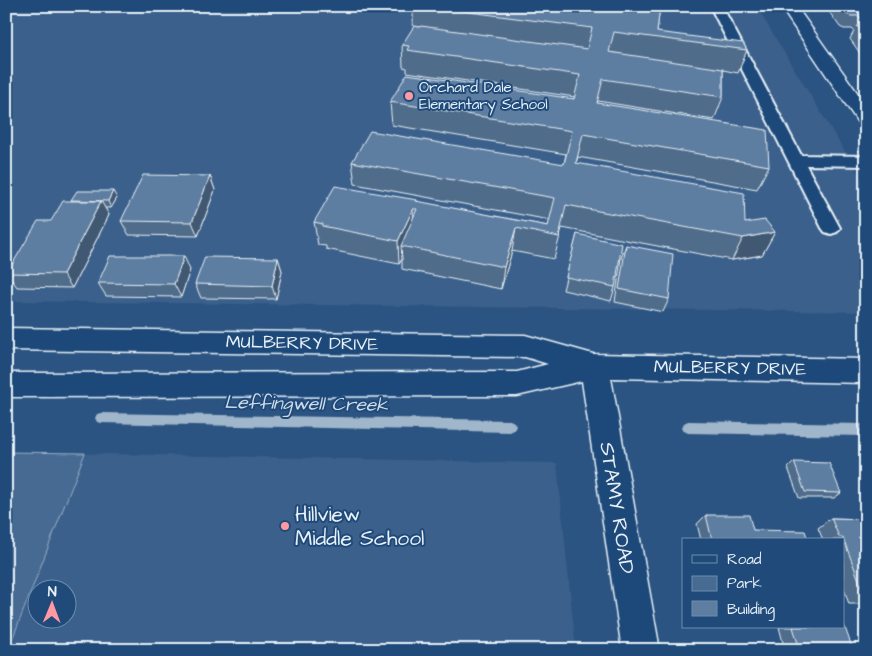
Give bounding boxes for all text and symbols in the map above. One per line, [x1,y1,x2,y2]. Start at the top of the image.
place label: Orchard Dale Elementary School [419,77,548,116]
marker: Orchard Dale Elementary School [403,90,415,102]
street label: MULBERRY DRIVE [226,329,379,357]
street label: MULBERRY DRIVE [654,354,807,382]
water label: Leffingwell Creek [224,389,388,419]
street label: STAMY ROAD [592,440,642,576]
place label: Hillview Middle School [295,500,424,553]
marker: Hillview Middle School [279,520,291,532]
legend [682,538,844,628]
text: Road [727,549,762,570]
text: Park [727,573,762,594]
north arrow [28,578,78,628]
text: N [48,582,57,602]
text: Building [727,599,775,621]

